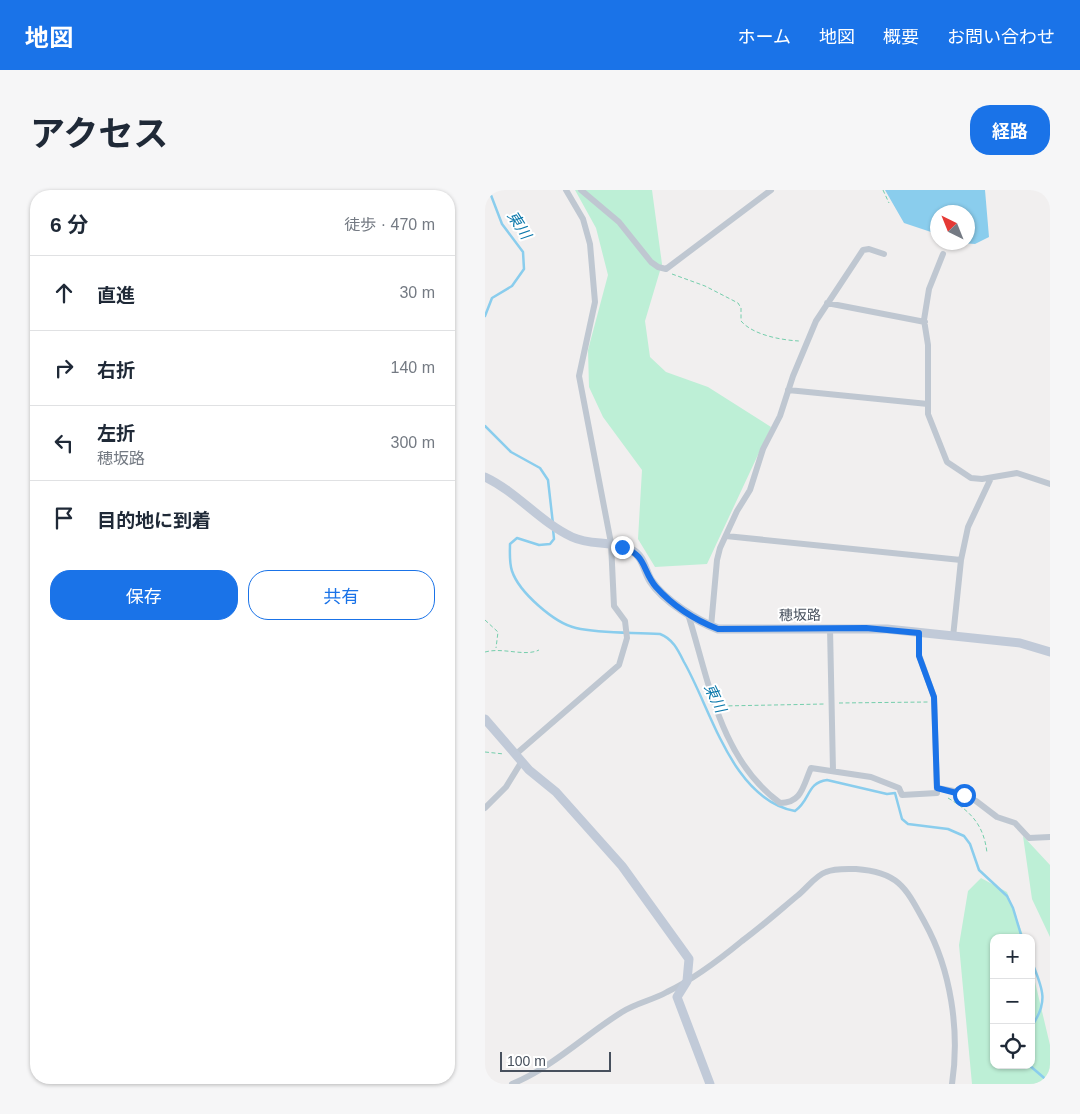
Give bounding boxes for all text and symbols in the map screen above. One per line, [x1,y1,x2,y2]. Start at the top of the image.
text: 地図 [25,24,73,51]
text: ホーム [738,27,791,47]
text: 地図 [819,27,855,47]
text: 概要 [883,27,919,47]
text: お問い合わせ [947,27,1055,47]
button: 経路 [970,105,1050,155]
text: アクセス [30,114,168,153]
north arrow [930,205,975,250]
water label: 東川 [504,208,536,244]
text: 6 分 [50,213,89,236]
text: 徒歩 · 470 m [344,216,435,233]
icon: ahead [50,279,78,307]
text: 30 m [399,284,435,301]
text: 直進 [97,285,135,306]
icon: right [50,354,78,382]
text: 140 m [391,359,435,376]
text: 右折 [97,360,135,381]
text: 左折 [97,423,135,444]
icon: left [50,429,78,457]
text: 300 m [391,434,435,451]
text: 穂坂路 [97,450,145,467]
icon: arrive [50,504,78,532]
text: 目的地に到着 [97,510,211,531]
route end [611,536,634,559]
button: 保存 [50,570,238,620]
button: 共有 [248,570,435,620]
street label: 穂坂路 [779,607,821,623]
water label: 東川 [701,681,731,717]
route start [953,784,976,807]
map controls [990,934,1035,1069]
button: + [990,934,1035,979]
button: − [990,979,1035,1024]
button: locate [990,1024,1035,1069]
scale bar [500,1049,611,1072]
text: 100 m [507,1053,546,1069]

